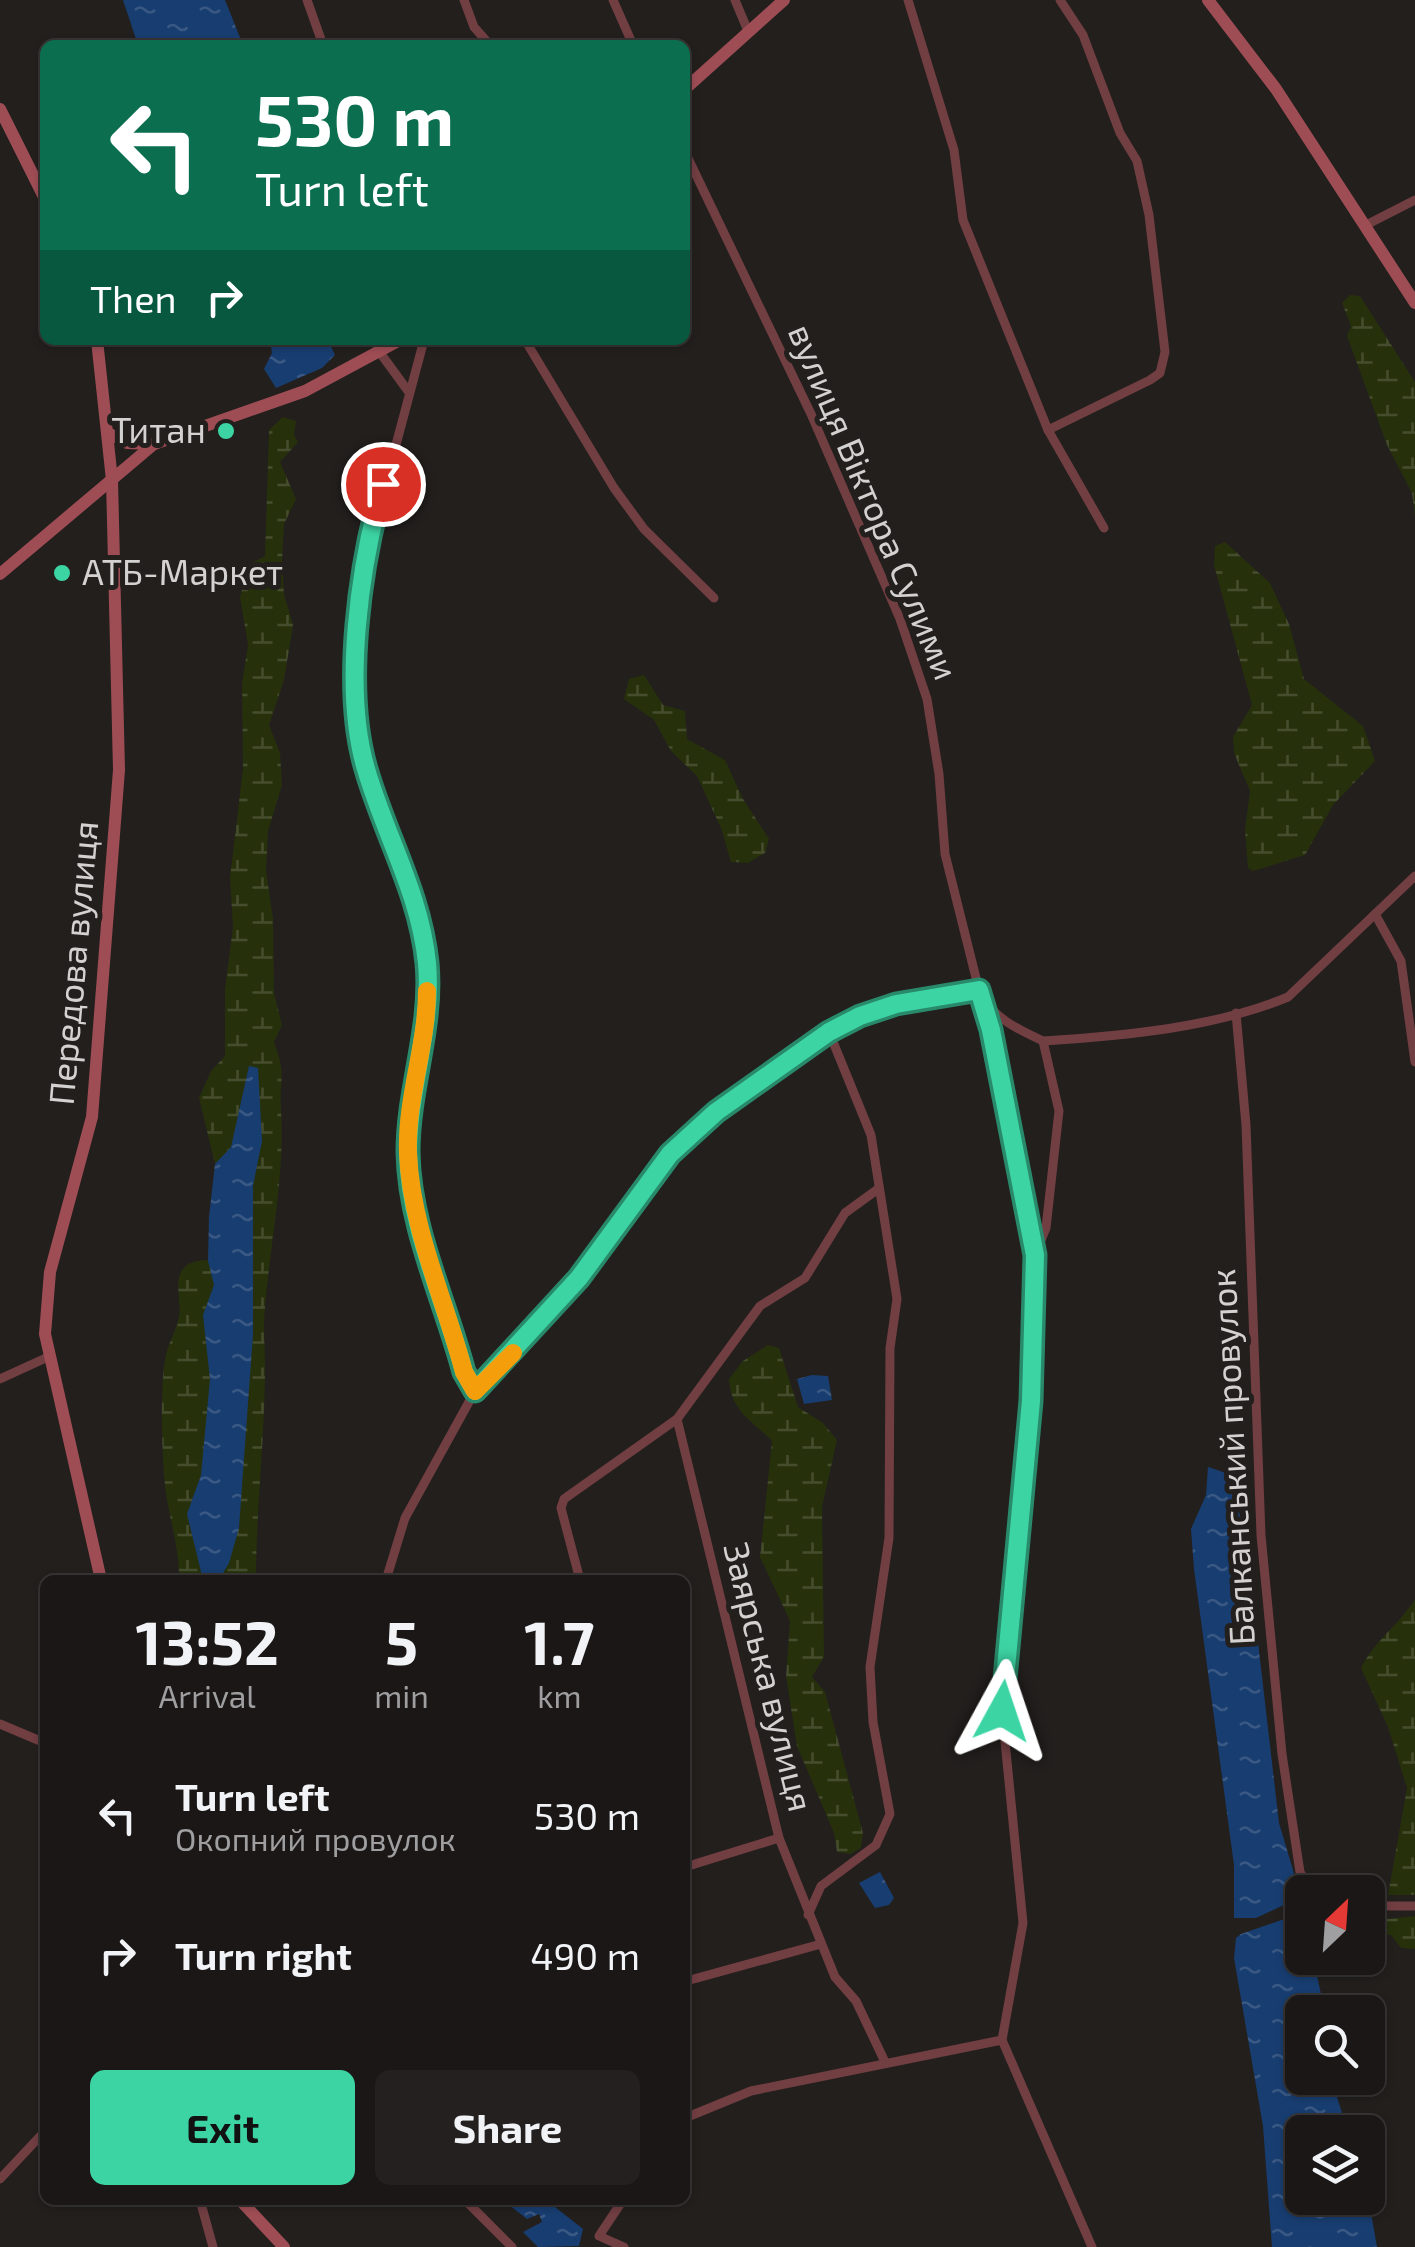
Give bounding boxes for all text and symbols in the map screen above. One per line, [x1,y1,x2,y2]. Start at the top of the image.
text: 530 m [255,76,454,160]
icon: left [90,80,220,210]
text: Turn left [255,161,429,215]
icon: right [197,270,252,325]
text: Then [90,275,177,321]
street label: вулиця Віктора Сулими [780,317,969,686]
place label: Титан [111,408,206,450]
marker: Титан [215,420,237,442]
pin [341,442,426,527]
icon: arrive [356,457,411,512]
place label: АТБ-Маркет [82,550,283,592]
marker: АТБ-Маркет [51,562,73,584]
street label: Передова вулиця [39,819,106,1107]
street label: Балканський провулок [1200,1268,1263,1646]
street label: Заярська вулиця [715,1538,824,1816]
text: 13:52 [135,1605,279,1677]
text: 5 [385,1605,418,1677]
text: 1.7 [524,1605,595,1677]
position arrow [950,1659,1054,1763]
text: Arrival [158,1676,256,1714]
text: min [374,1676,429,1714]
text: km [537,1676,582,1714]
text: Turn left [175,1773,330,1819]
icon: left [90,1788,145,1843]
text: 530 m [534,1792,640,1838]
text: Окопний провулок [175,1819,456,1857]
north arrow [1285,1875,1385,1975]
map controls [1285,1875,1385,2215]
icon: right [90,1928,145,1983]
text: Turn right [175,1932,352,1978]
text: 490 m [530,1932,640,1978]
button: search [1285,1995,1385,2095]
button: Exit [90,2070,355,2185]
button: Share [375,2070,640,2185]
button: layers [1285,2115,1385,2215]

